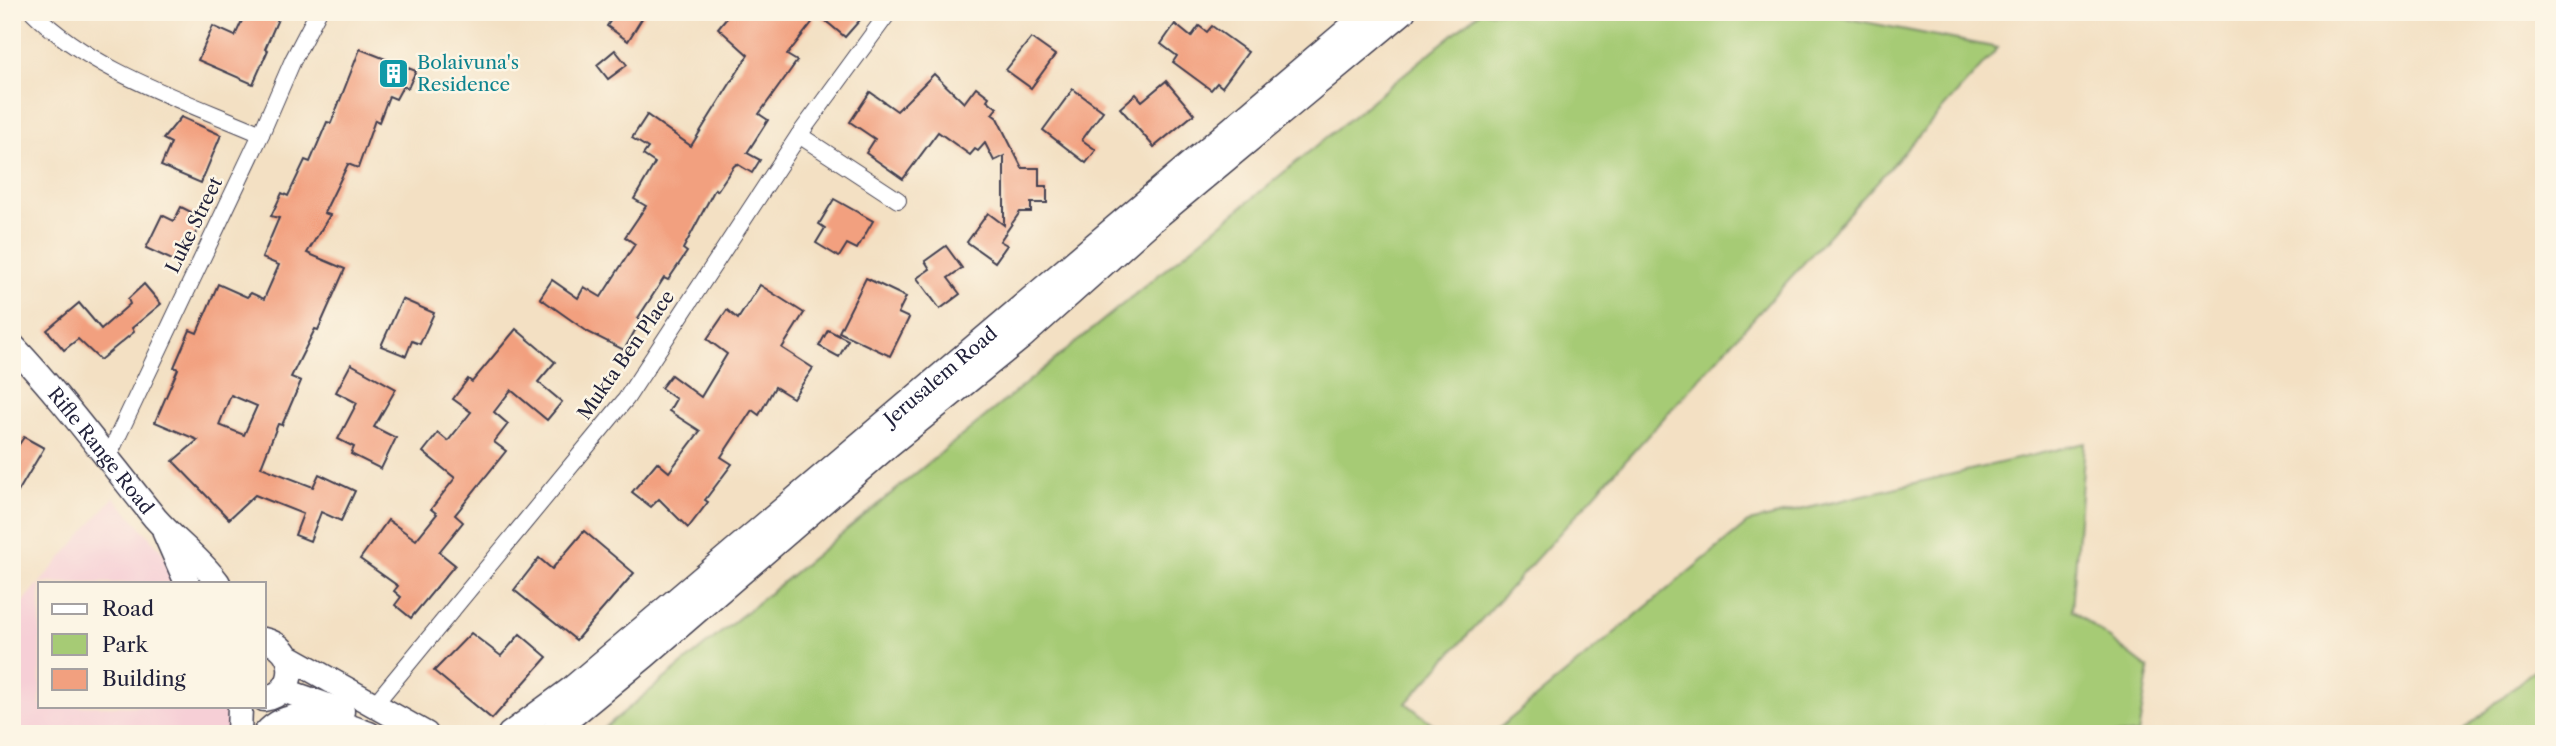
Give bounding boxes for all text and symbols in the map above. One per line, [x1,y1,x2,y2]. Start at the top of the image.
place label: Bolaivuna's Residence [417,51,519,96]
building icon: Bolaivuna's Residence [377,56,411,90]
street label: Luke Street [161,173,227,277]
street label: Mukta Ben Place [573,286,679,424]
street label: Jerusalem Road [877,321,1002,432]
street label: Rifle Range Road [43,382,159,519]
legend [38,582,266,708]
text: Road [102,596,154,621]
text: Park [102,632,148,657]
text: Building [102,666,187,691]

